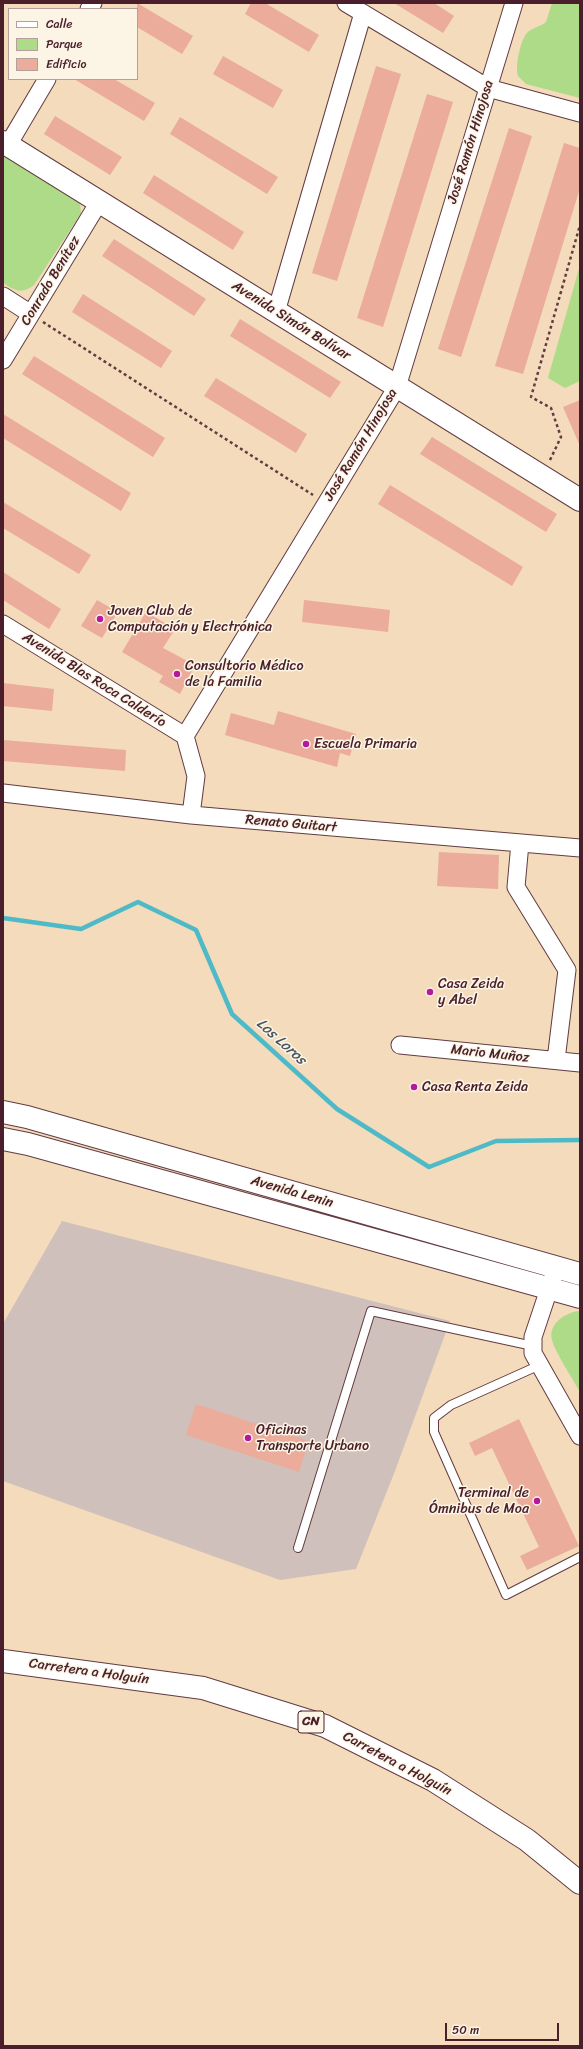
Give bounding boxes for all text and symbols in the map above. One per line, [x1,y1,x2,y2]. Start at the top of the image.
legend [8,8,138,80]
text: Calle [46,13,73,35]
text: Parque [46,33,82,55]
text: Edificio [46,53,86,75]
street label: José Ramón Hinojosa [444,78,498,206]
street label: Conrado Benítez [18,233,84,329]
street label: Avenida Simón Bolívar [228,278,354,364]
street label: José Ramón Hinojosa [321,386,401,504]
place label: Joven Club de Computación y Electrónica [108,603,272,636]
marker: Joven Club de Computación y Electrónica [95,614,105,624]
street label: Avenida Blas Roca Calderío [19,629,169,731]
place label: Consultorio Médico de la Familia [185,658,304,690]
marker: Consultorio Médico de la Familia [172,669,182,679]
place label: Escuela Primaria [314,736,417,752]
marker: Escuela Primaria [301,739,311,749]
street label: Renato Guitart [245,812,337,836]
place label: Casa Zeida y Abel [438,976,504,1008]
marker: Casa Zeida y Abel [425,987,435,997]
water label: Los Loros [252,1015,310,1069]
street label: Mario Muñoz [450,1042,530,1066]
place label: Casa Renta Zeida [422,1079,528,1095]
marker: Casa Renta Zeida [409,1082,419,1092]
street label: Avenida Lenin [249,1172,335,1212]
place label: Oficinas Transporte Urbano [256,1422,369,1454]
marker: Oficinas Transporte Urbano [243,1433,253,1443]
place label: Terminal de Ómnibus de Moa [429,1485,529,1518]
marker: Terminal de Ómnibus de Moa [532,1496,542,1506]
street label: Carretera a Holguín [28,1655,150,1689]
road number: CN [298,1711,324,1733]
street label: Carretera a Holguín [340,1728,454,1800]
scale bar [447,2015,561,2041]
text: 50 m [452,2019,479,2041]

